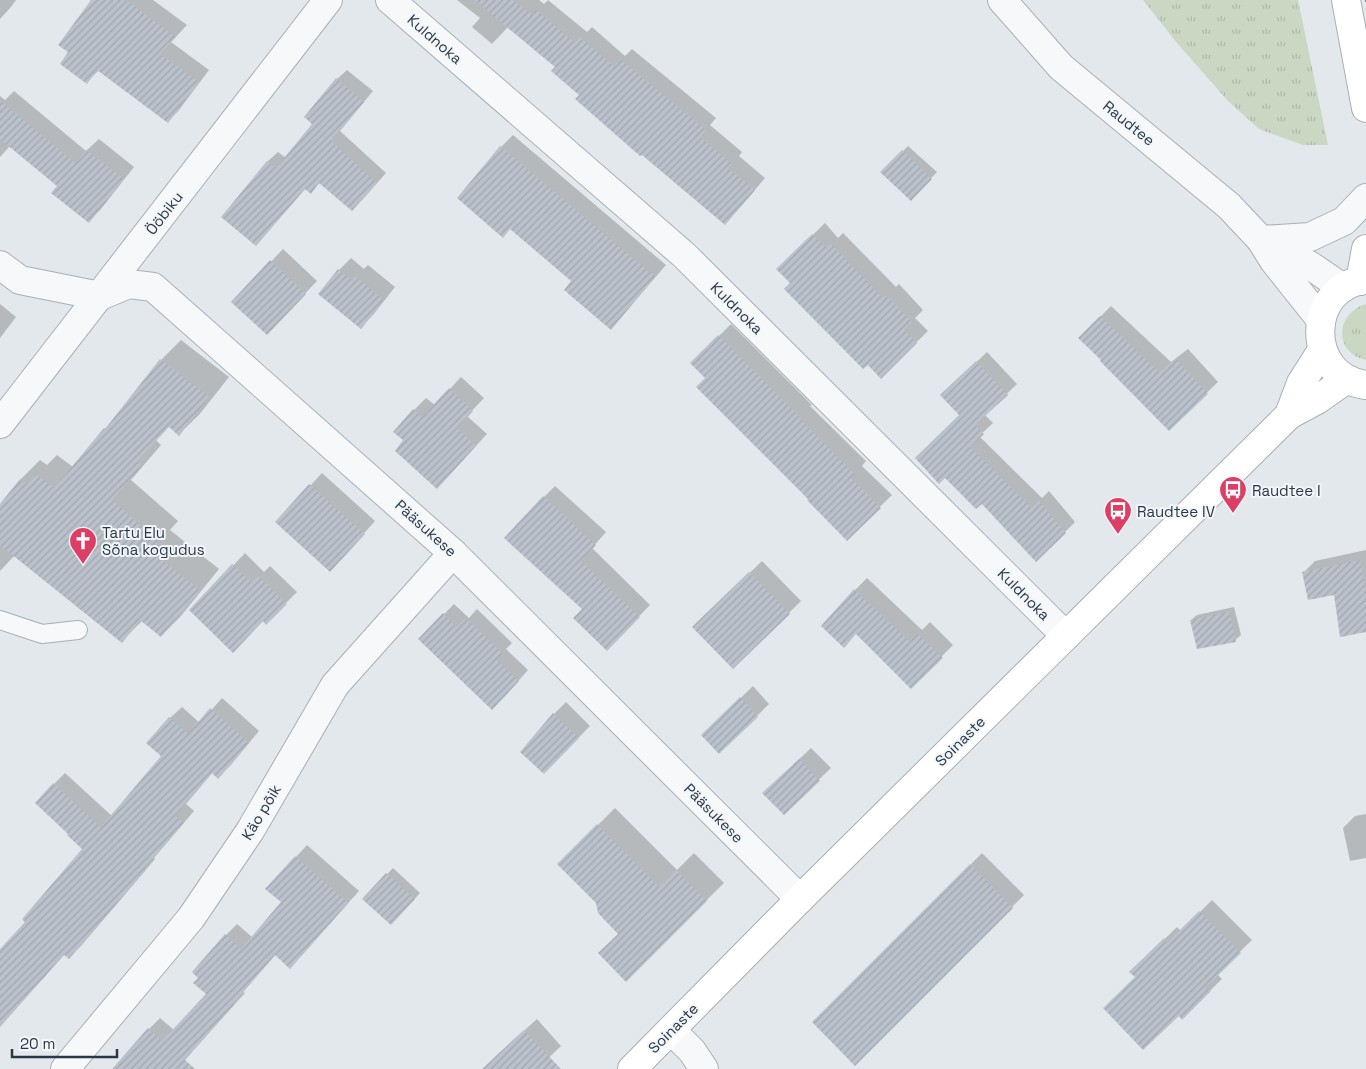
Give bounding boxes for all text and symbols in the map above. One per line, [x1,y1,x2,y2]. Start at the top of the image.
street label: Kuldnoka [404,10,467,68]
street label: Raudtee [1099,96,1159,150]
street label: Ööbiku [141,187,187,239]
street label: Kuldnoka [707,278,767,338]
bus stop icon: Raudtee I [1218,475,1248,514]
place label: Raudtee I [1252,481,1321,500]
street label: Pääsukese [391,495,461,561]
bus stop icon: Raudtee IV [1103,496,1133,535]
place label: Raudtee IV [1137,502,1215,521]
place label: Tartu Elu Sõna kogudus [102,523,205,559]
church icon: Tartu Elu Sõna kogudus [68,526,98,565]
street label: Kuldnoka [994,564,1054,624]
street label: Soinaste [931,712,989,770]
street label: Pääsukese [680,779,748,847]
street label: Käo põik [237,781,285,843]
street label: Soinaste [644,999,702,1057]
scale bar [12,1026,118,1058]
text: 20 m [20,1034,55,1053]

